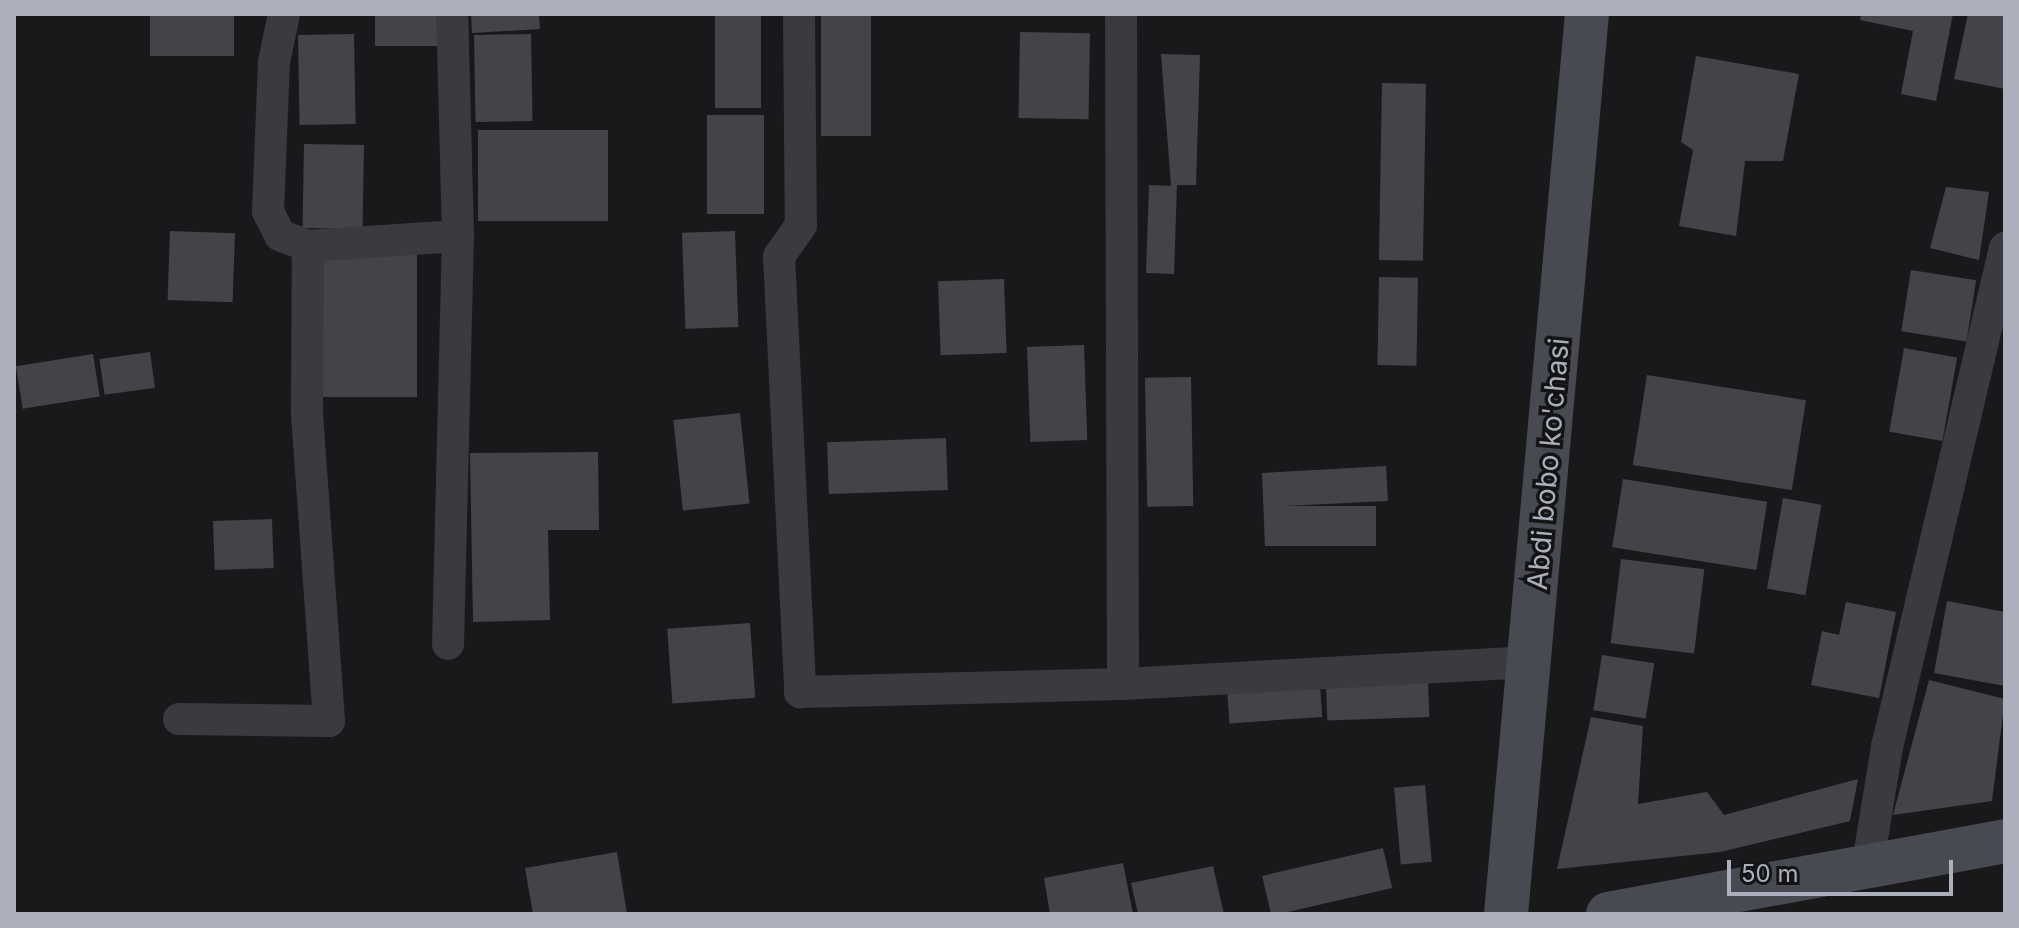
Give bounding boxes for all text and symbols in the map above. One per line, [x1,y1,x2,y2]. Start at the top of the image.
street label: Abdi bobo ko'chasi [1520,337,1576,591]
scale bar [1731,844,1957,894]
text: 50 m [1741,859,1799,888]

